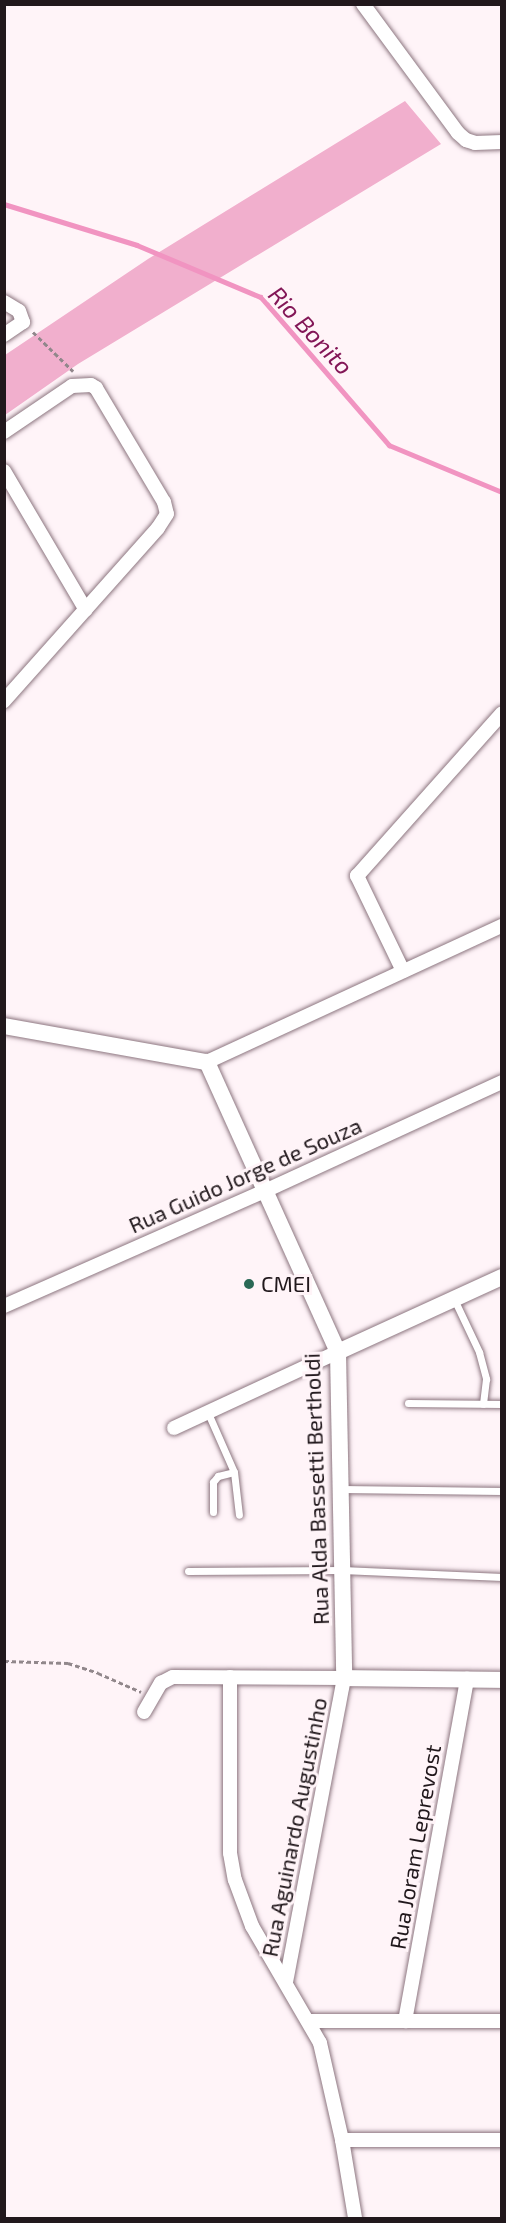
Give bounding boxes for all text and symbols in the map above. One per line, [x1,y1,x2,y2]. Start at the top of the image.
water label: Rio Bonito [263,280,359,380]
street label: Rua Guido Jorge de Souza [124,1112,366,1238]
place label: CMEI [261,1271,311,1297]
marker: CMEI [242,1277,256,1291]
street label: Rua Alda Bassetti Bertholdi [298,1352,334,1626]
street label: Rua Aguinardo Augustinho [256,1695,332,1959]
street label: Rua Joram Leprevost [384,1742,446,1952]

